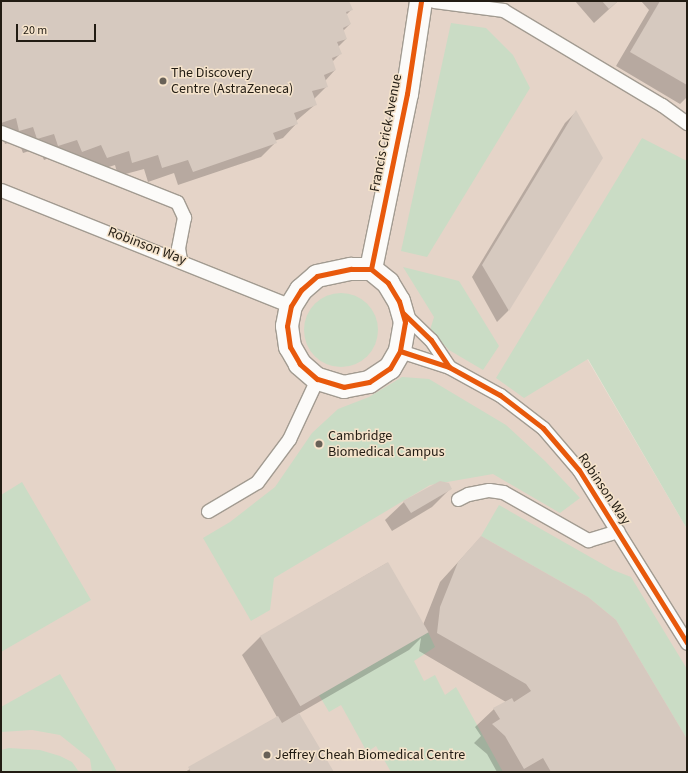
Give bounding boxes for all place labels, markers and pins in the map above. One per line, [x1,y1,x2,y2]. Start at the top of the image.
place label: The Discovery Centre (AstraZeneca) [171,65,293,98]
marker: The Discovery Centre (AstraZeneca) [158,76,168,86]
place label: Cambridge Biomedical Campus [328,428,445,460]
marker: Cambridge Biomedical Campus [313,438,325,450]
place label: Jeffrey Cheah Biomedical Centre [275,747,465,763]
marker: Jeffrey Cheah Biomedical Centre [262,750,272,760]

